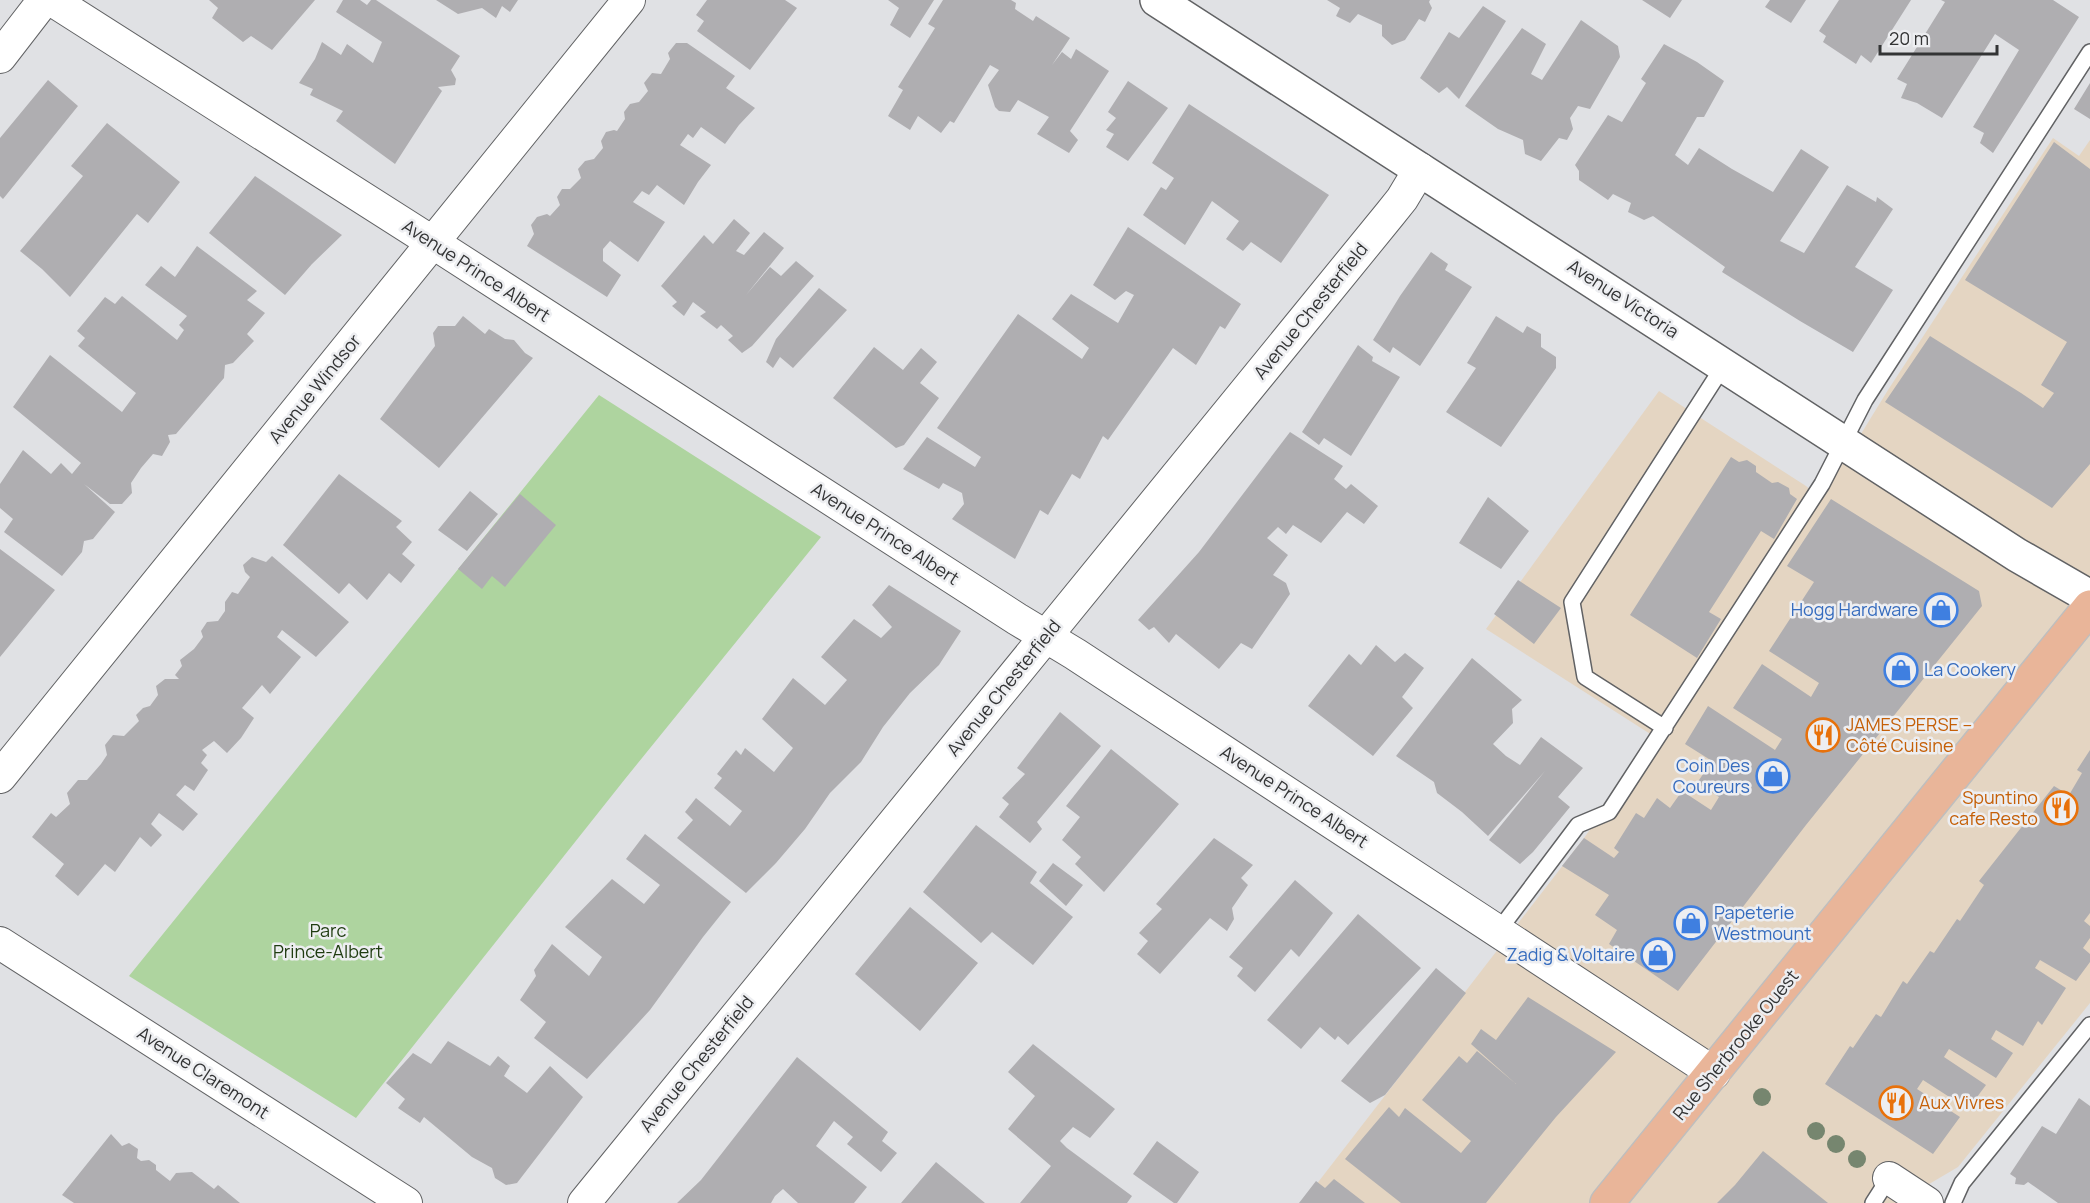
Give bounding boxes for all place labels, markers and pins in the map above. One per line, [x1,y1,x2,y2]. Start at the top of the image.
shop icon: Hogg Hardware [1923,592,1959,628]
place label: Hogg Hardware [1791,597,1918,621]
shop icon: La Cookery [1883,652,1919,688]
place label: La Cookery [1924,657,2017,681]
place label: JAMES PERSE – Côté Cuisine [1846,712,1972,757]
restaurant icon: JAMES PERSE – Côté Cuisine [1805,717,1841,753]
place label: Coin Des Coureurs [1673,753,1750,798]
shop icon: Coin Des Coureurs [1755,758,1791,794]
place label: Spuntino cafe Resto [1949,785,2038,830]
restaurant icon: Spuntino cafe Resto [2043,790,2079,826]
place label: Papeterie Westmount [1714,900,1811,945]
shop icon: Papeterie Westmount [1673,905,1709,941]
shop icon: Zadig & Voltaire [1640,937,1676,973]
place label: Zadig & Voltaire [1507,942,1635,966]
restaurant icon: Aux Vivres [1878,1085,1914,1121]
place label: Aux Vivres [1919,1090,2004,1114]

